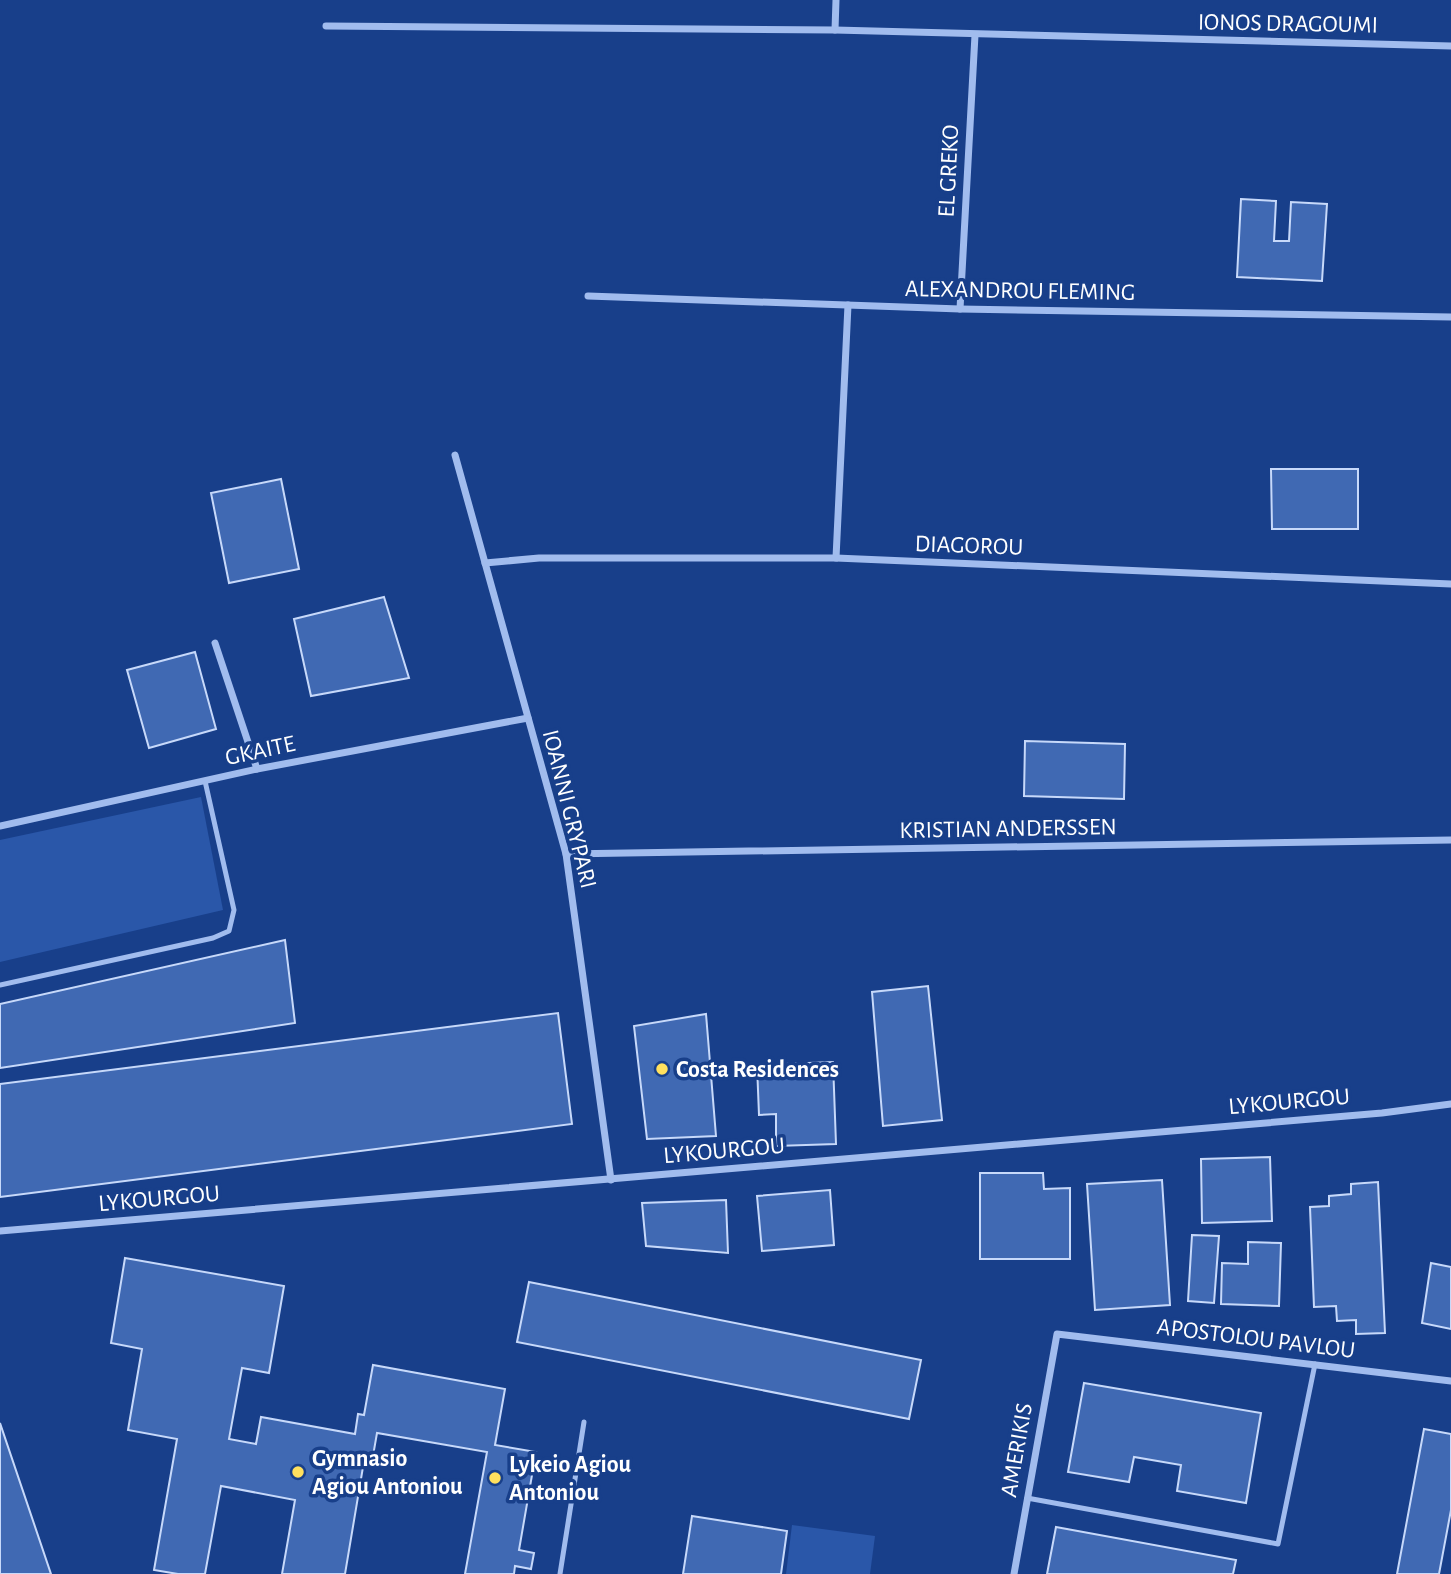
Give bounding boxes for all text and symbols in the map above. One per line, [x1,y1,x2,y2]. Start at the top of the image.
street label: IONOS DRAGOUMI [1198,10,1378,38]
street label: EL GREKO [935,124,963,218]
street label: ALEXANDROU FLEMING [905,277,1135,305]
street label: DIAGOROU [914,532,1024,560]
street label: IOANNI GRYPARI [538,727,600,891]
street label: GKAITE [223,732,298,770]
street label: KRISTIAN ANDERSSEN [899,815,1117,843]
place label: Costa Residences [676,1058,839,1082]
marker: Costa Residences [654,1061,670,1077]
street label: LYKOURGOU [1227,1085,1351,1119]
street label: LYKOURGOU [662,1134,786,1168]
street label: LYKOURGOU [97,1182,221,1216]
street label: APOSTOLOU PAVLOU [1155,1315,1356,1363]
street label: AMERIKIS [997,1401,1037,1499]
place label: Gymnasio Agiou Antoniou [312,1447,463,1499]
place label: Lykeio Agiou Antoniou [509,1453,632,1505]
marker: Gymnasio Agiou Antoniou [290,1464,306,1480]
marker: Lykeio Agiou Antoniou [487,1470,503,1486]

